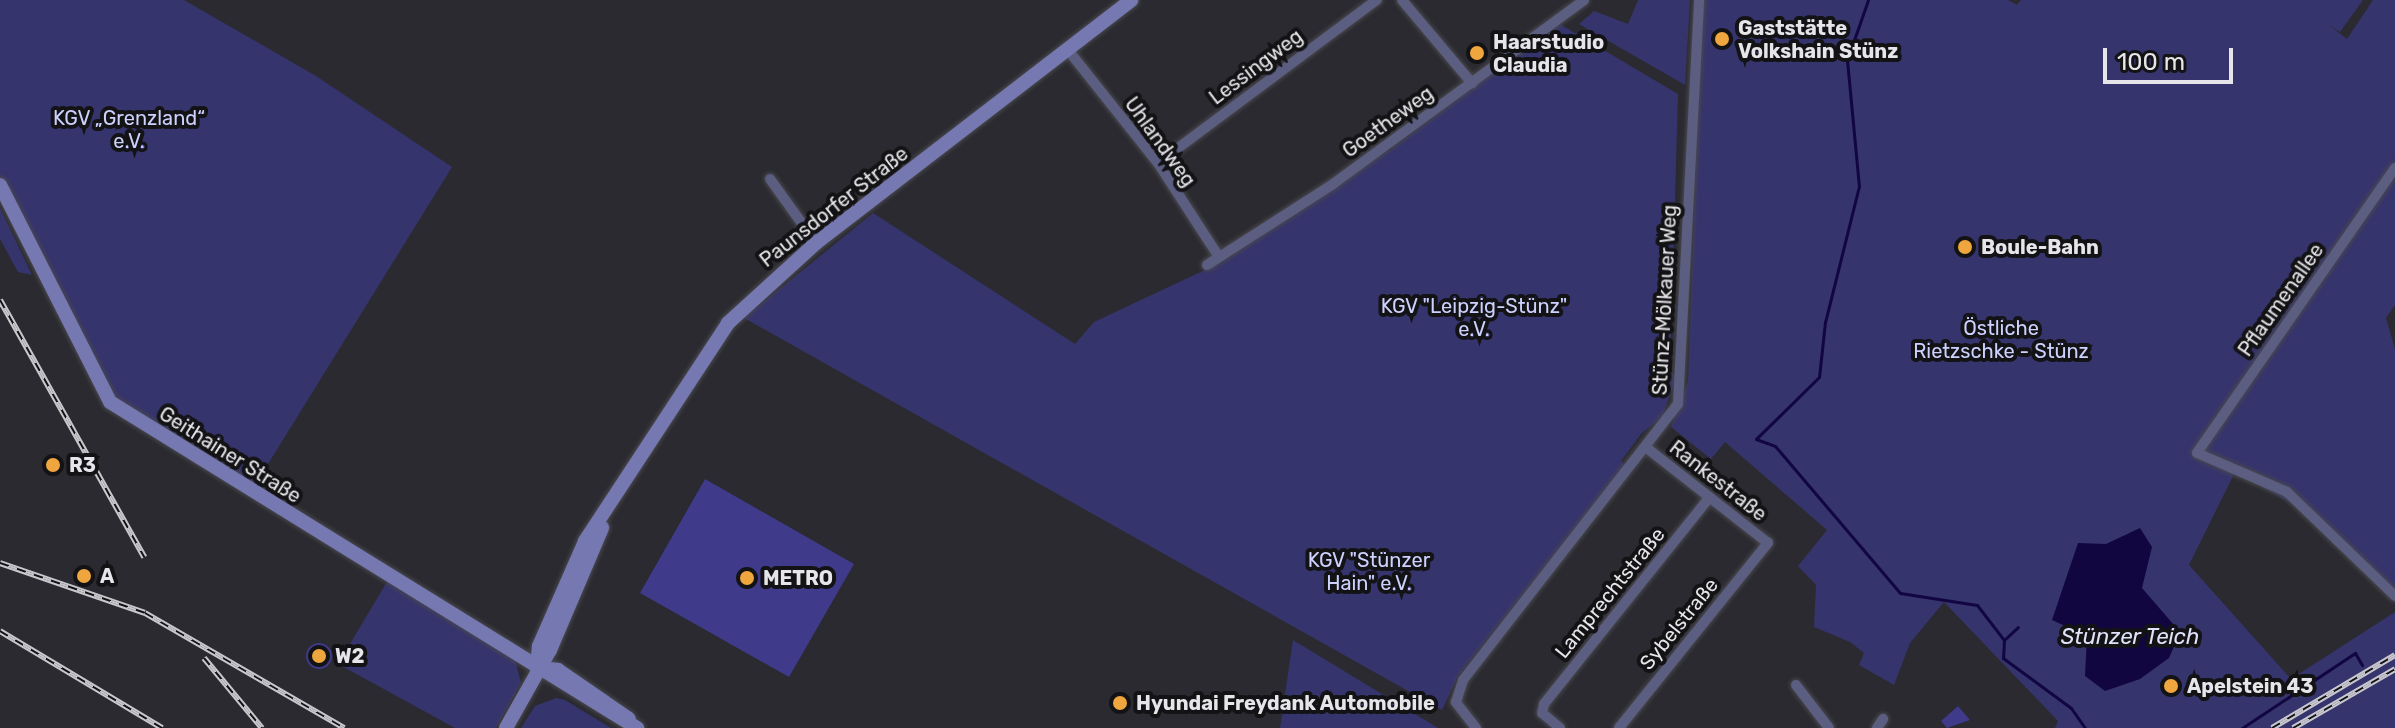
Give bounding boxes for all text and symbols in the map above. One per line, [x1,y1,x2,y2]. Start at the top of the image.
place label: Gaststätte Volkshain Stünz [1738,16,1898,63]
street label: Lessingweg [1205,24,1307,110]
place label: Haarstudio Claudia [1493,30,1604,77]
marker: Gaststätte Volkshain Stünz [1713,30,1731,48]
scale bar [2107,32,2237,82]
marker: Haarstudio Claudia [1468,44,1486,62]
text: 100 m [2117,48,2185,76]
street label: Goetheweg [1338,81,1438,163]
street label: Uhlandweg [1119,92,1201,192]
park label: KGV „Grenzland“ e.V. [53,107,205,154]
street label: Paunsdorfer Straße [755,142,913,272]
street label: Stünz-Mölkauer Weg [1648,204,1682,396]
place label: Boule-Bahn [1981,235,2099,259]
marker: Boule-Bahn [1956,238,1974,256]
street label: Pflaumenallee [2233,239,2329,361]
park label: KGV "Leipzig-Stünz" e.V. [1380,294,1568,341]
park label: Östliche Rietzschke - Stünz [1913,317,2089,364]
street label: Geithainer Straße [154,402,306,508]
street label: Rankestraße [1665,436,1771,526]
place label: R3 [69,453,96,477]
marker: R3 [44,456,62,474]
street label: Lamprechtstraße [1550,523,1670,663]
park label: KGV "Stünzer Hain" e.V. [1307,549,1431,596]
place label: A [100,564,114,588]
place label: METRO [763,566,833,590]
marker: A [75,567,93,585]
marker: METRO [738,569,756,587]
street label: Sybelstraße [1635,573,1723,675]
water label: Stünzer Teich [2060,624,2200,650]
place label: W2 [335,644,365,668]
marker: W2 [310,647,328,665]
place label: Apelstein 43 [2187,674,2313,698]
marker: Apelstein 43 [2162,677,2180,695]
place label: Hyundai Freydank Automobile [1136,691,1435,715]
marker: Hyundai Freydank Automobile [1111,694,1129,712]

